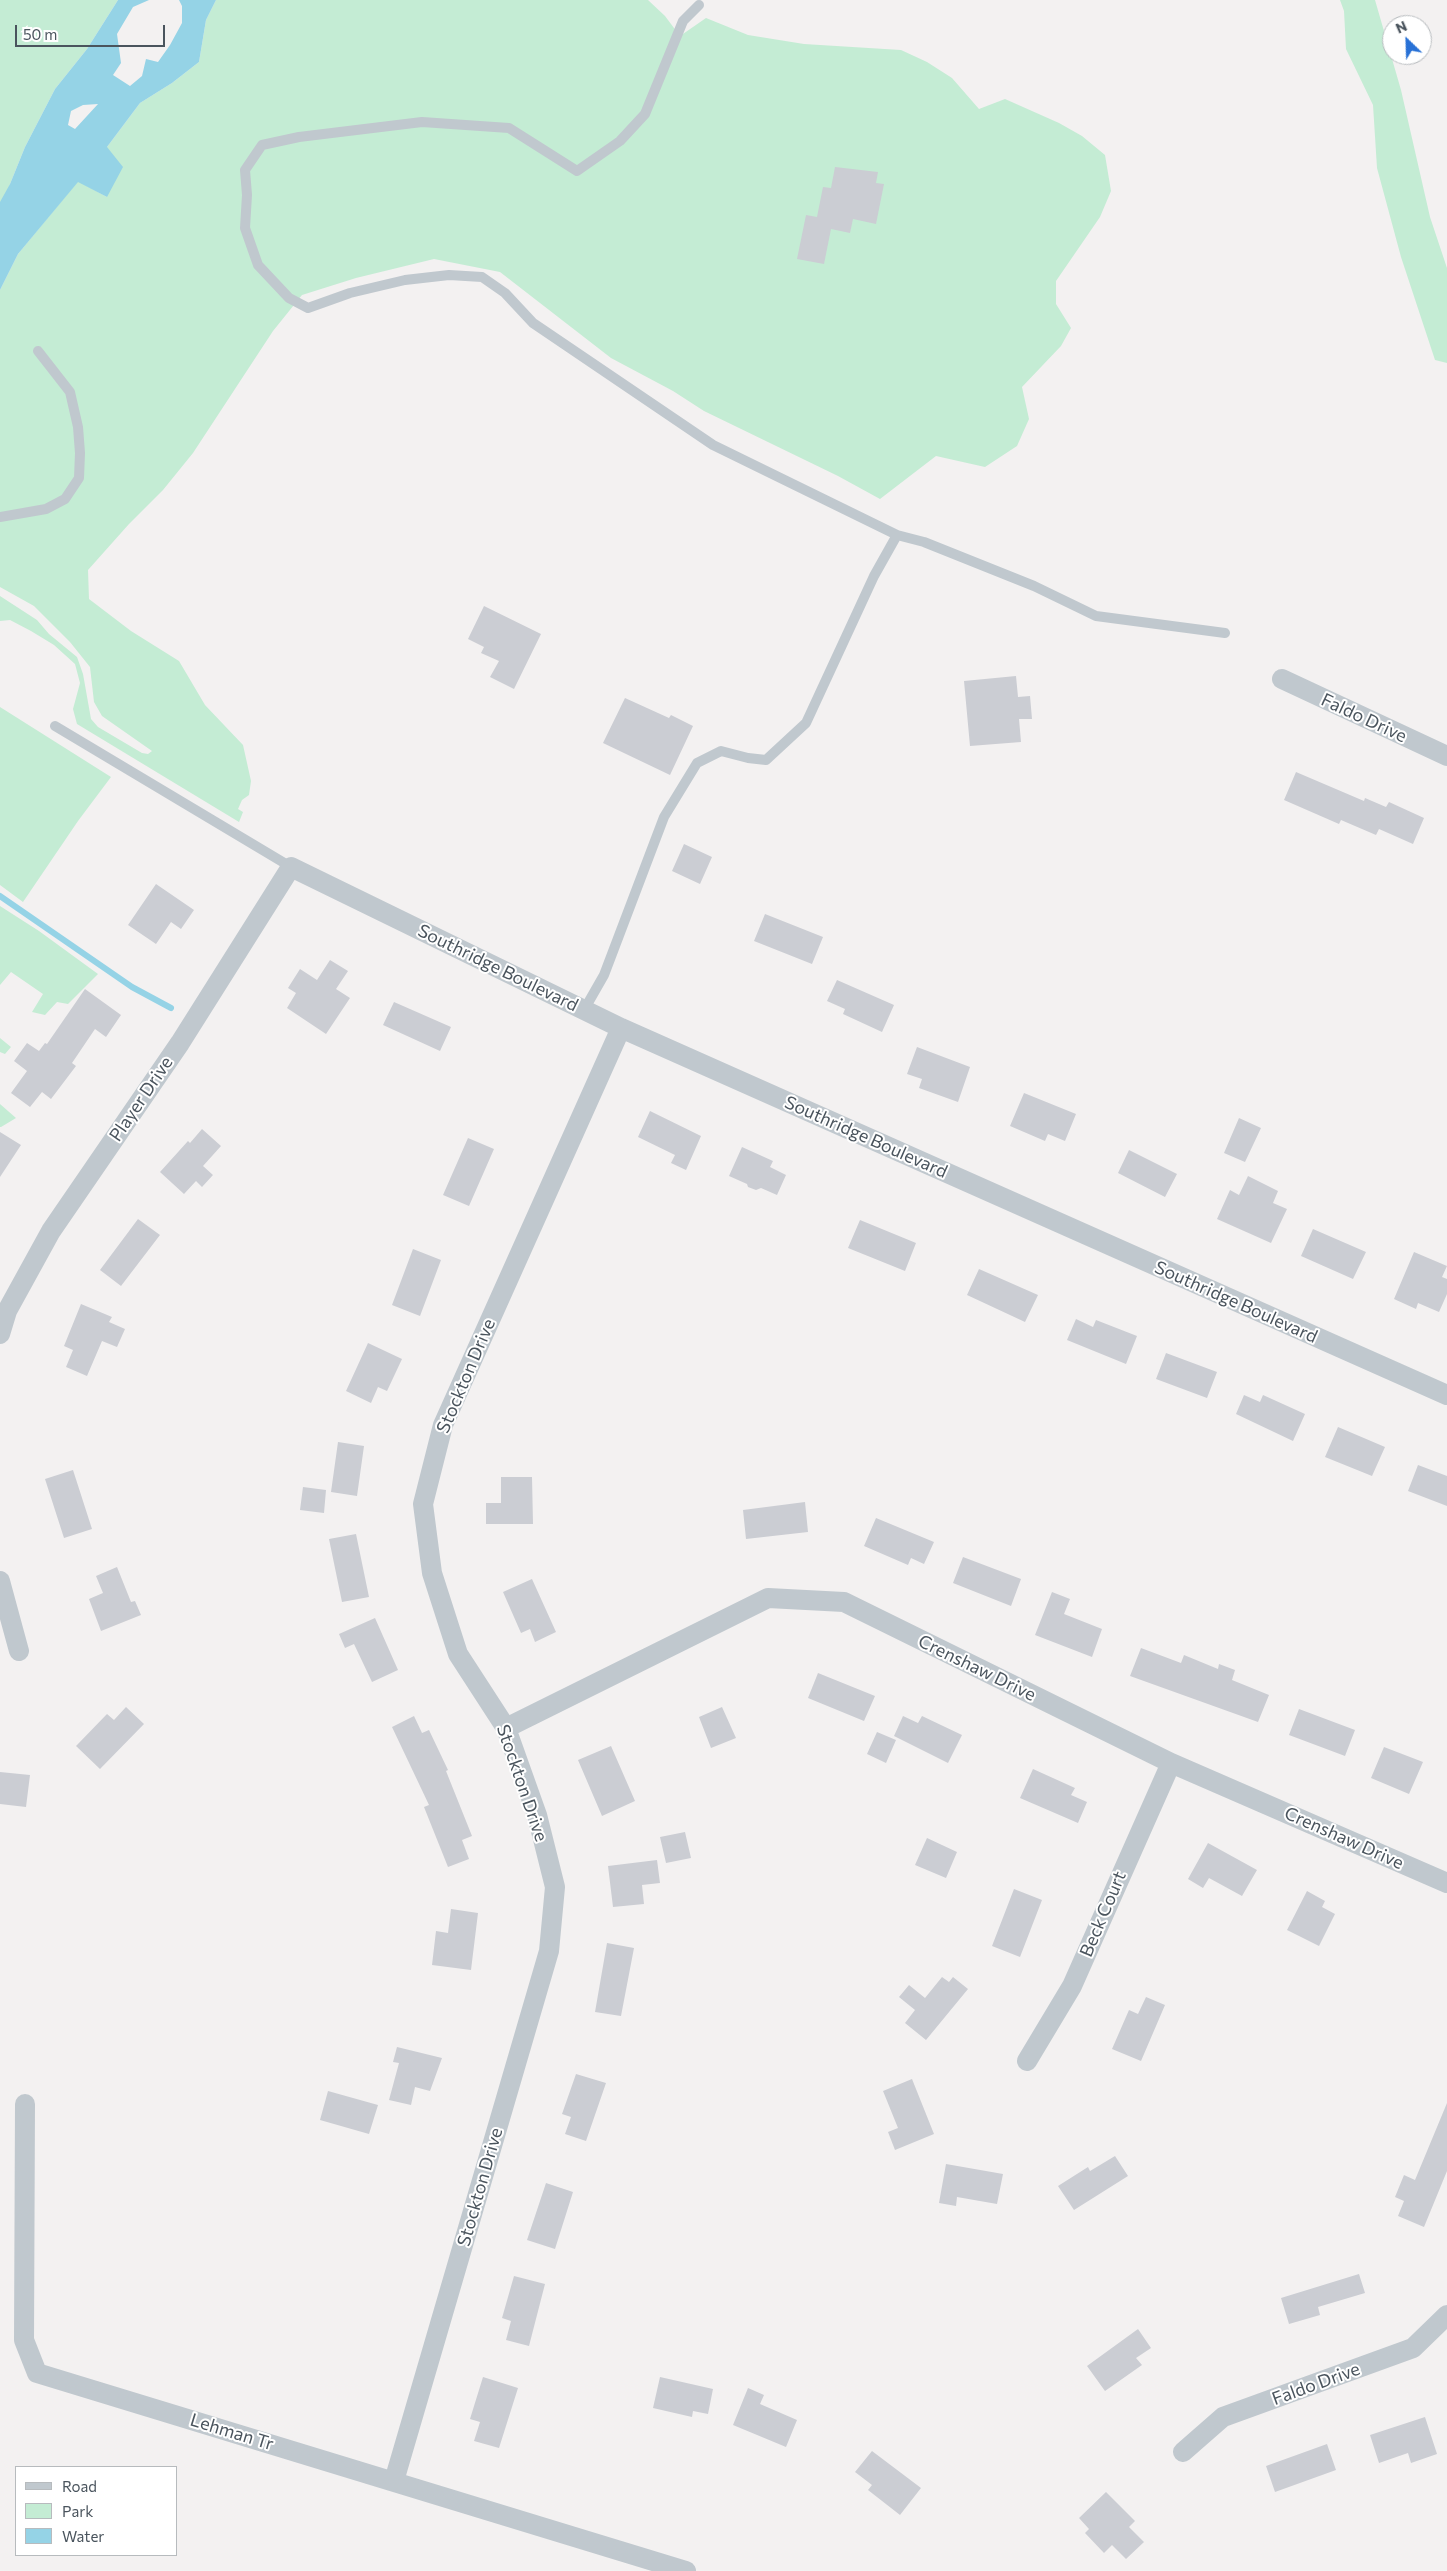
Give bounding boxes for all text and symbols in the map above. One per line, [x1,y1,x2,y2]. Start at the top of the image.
scale bar [18,15,168,47]
north arrow [1382,15,1432,65]
text: N [1393,17,1409,37]
text: 50 m [23,25,57,43]
street label: Faldo Drive [1318,689,1410,747]
street label: Southridge Boulevard [414,920,582,1016]
street label: Player Drive [105,1052,177,1146]
street label: Southridge Boulevard [781,1091,951,1183]
street label: Southridge Boulevard [1151,1256,1321,1348]
street label: Stockton Drive [432,1315,500,1437]
street label: Crenshaw Drive [915,1630,1039,1706]
street label: Stockton Drive [492,1722,552,1844]
street label: Crenshaw Drive [1281,1802,1407,1874]
street label: Beck Court [1075,1868,1131,1960]
street label: Stockton Drive [453,2125,507,2249]
street label: Faldo Drive [1269,2358,1363,2410]
street label: Lehman Tr [188,2409,276,2455]
legend [15,2466,178,2556]
text: Road [62,2477,97,2495]
text: Park [62,2502,93,2520]
text: Water [62,2527,104,2545]

